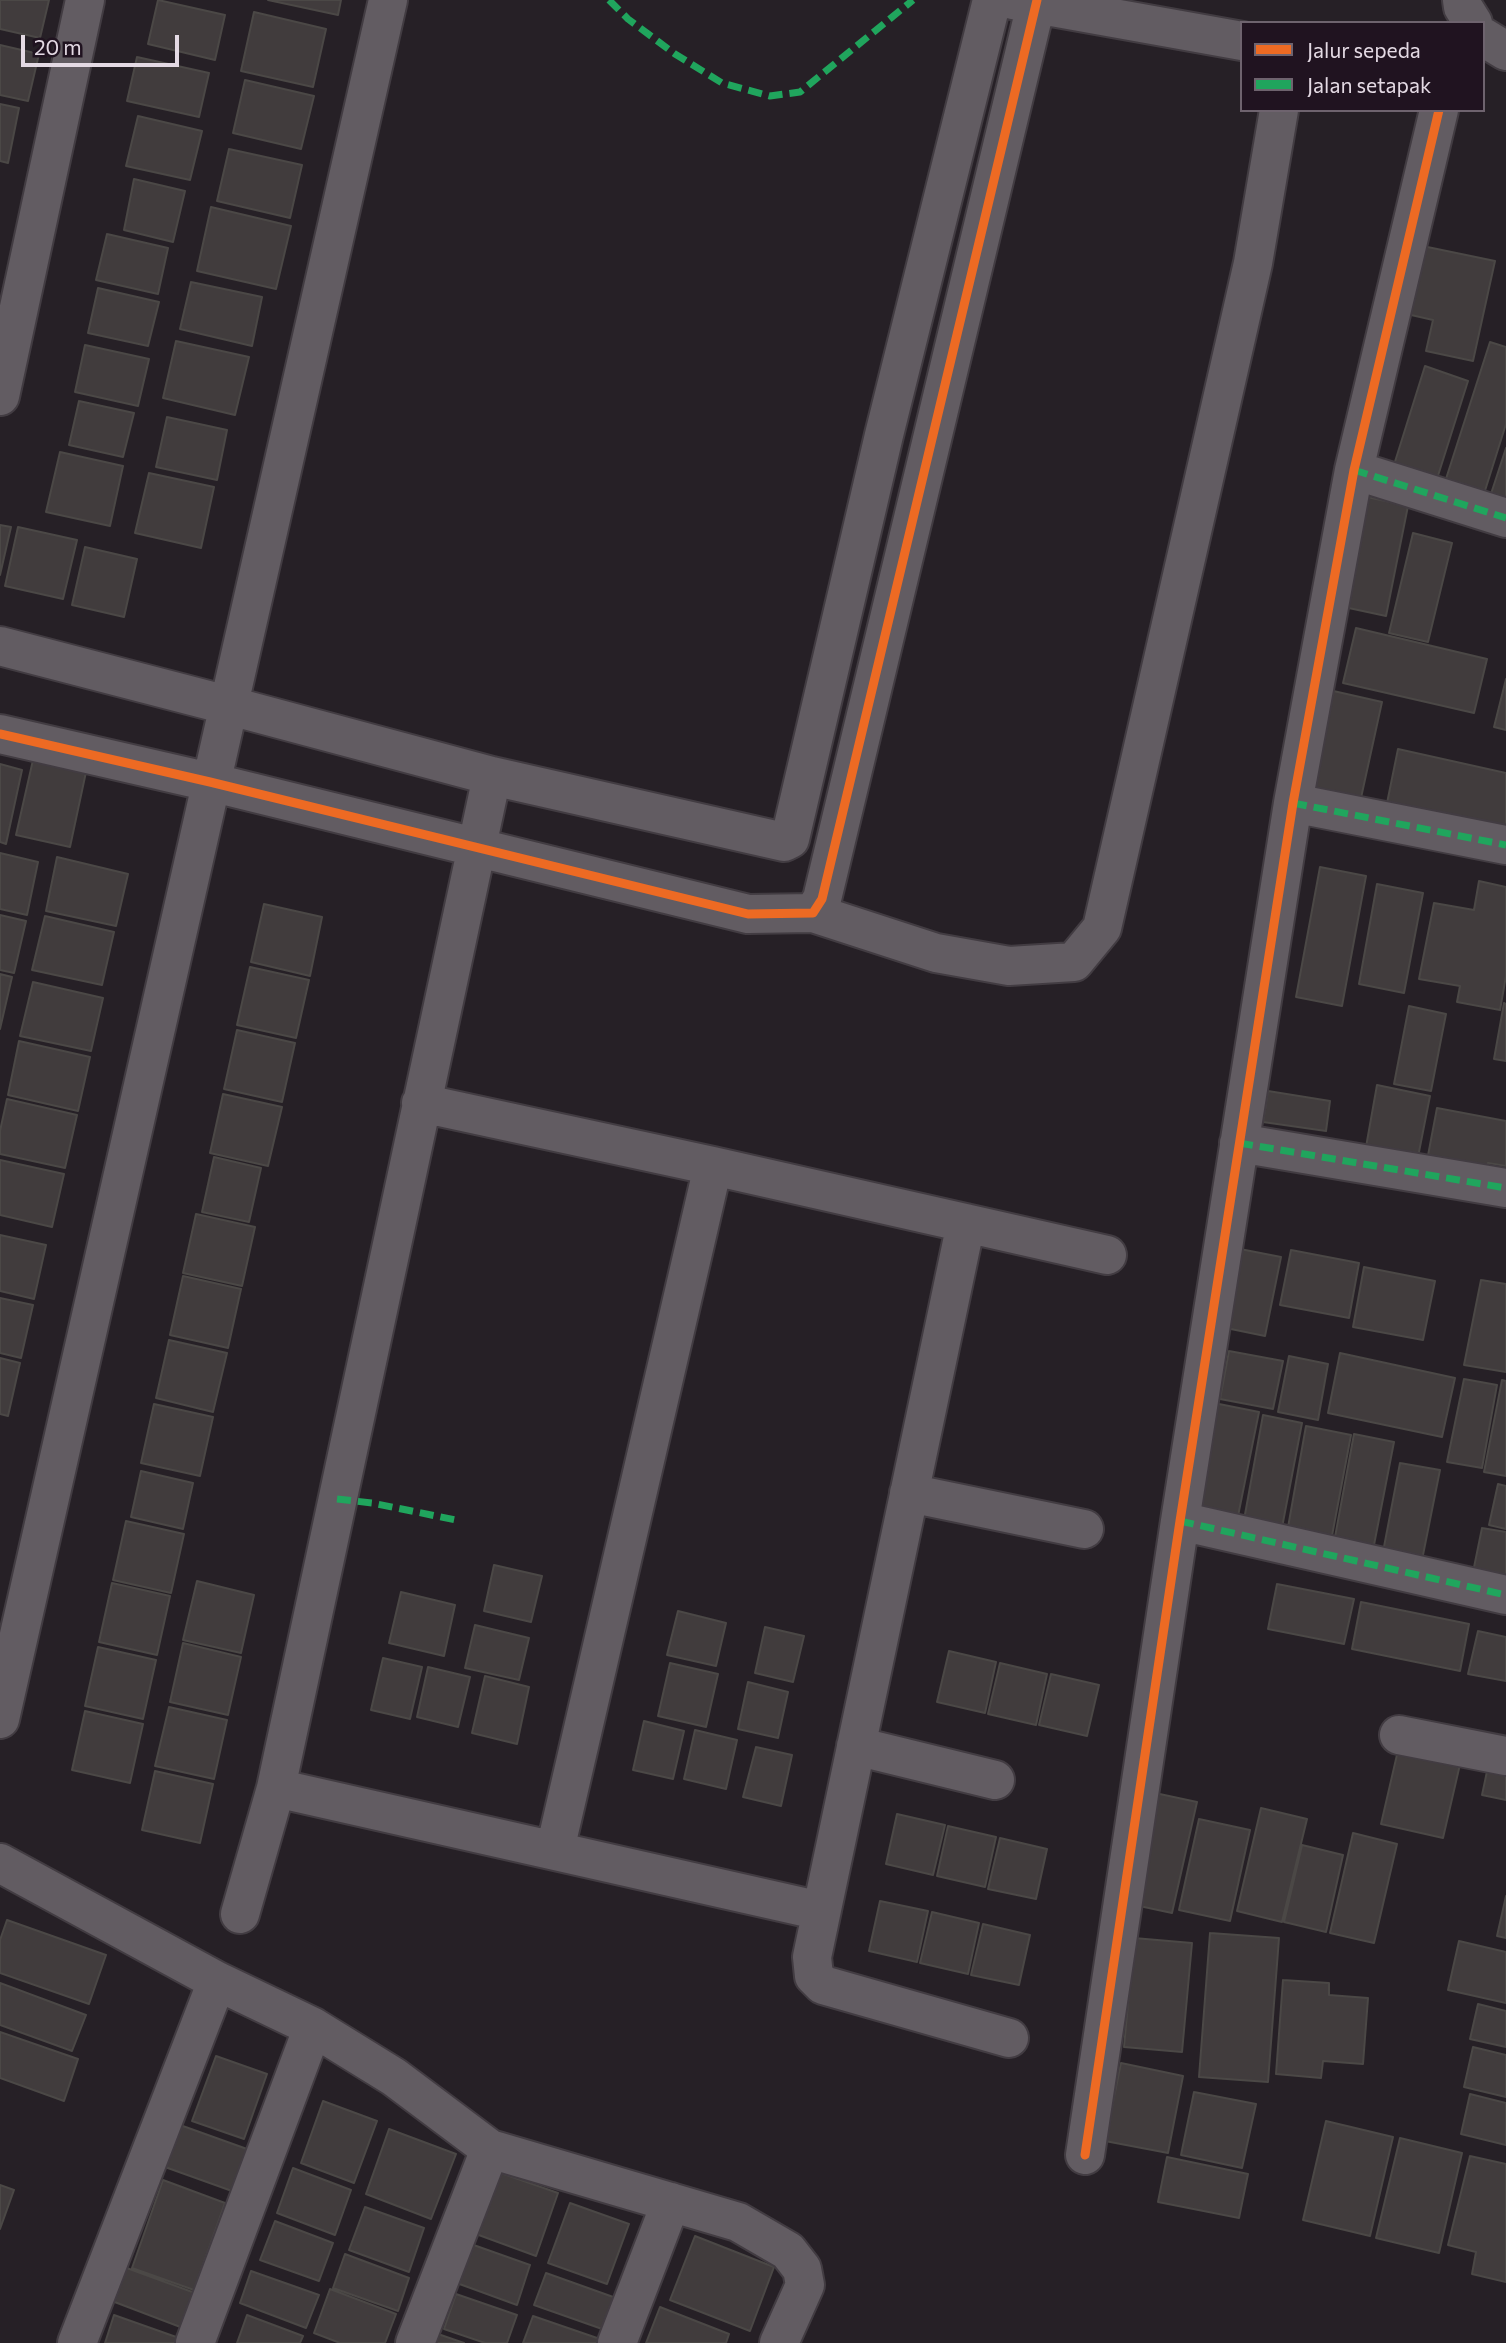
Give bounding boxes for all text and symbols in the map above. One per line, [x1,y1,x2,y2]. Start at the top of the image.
scale bar [24,21,182,65]
legend [1240,21,1485,112]
text: 20 m [34,34,82,59]
text: Jalur sepeda [1307,37,1421,62]
text: Jalan setapak [1307,72,1431,97]

